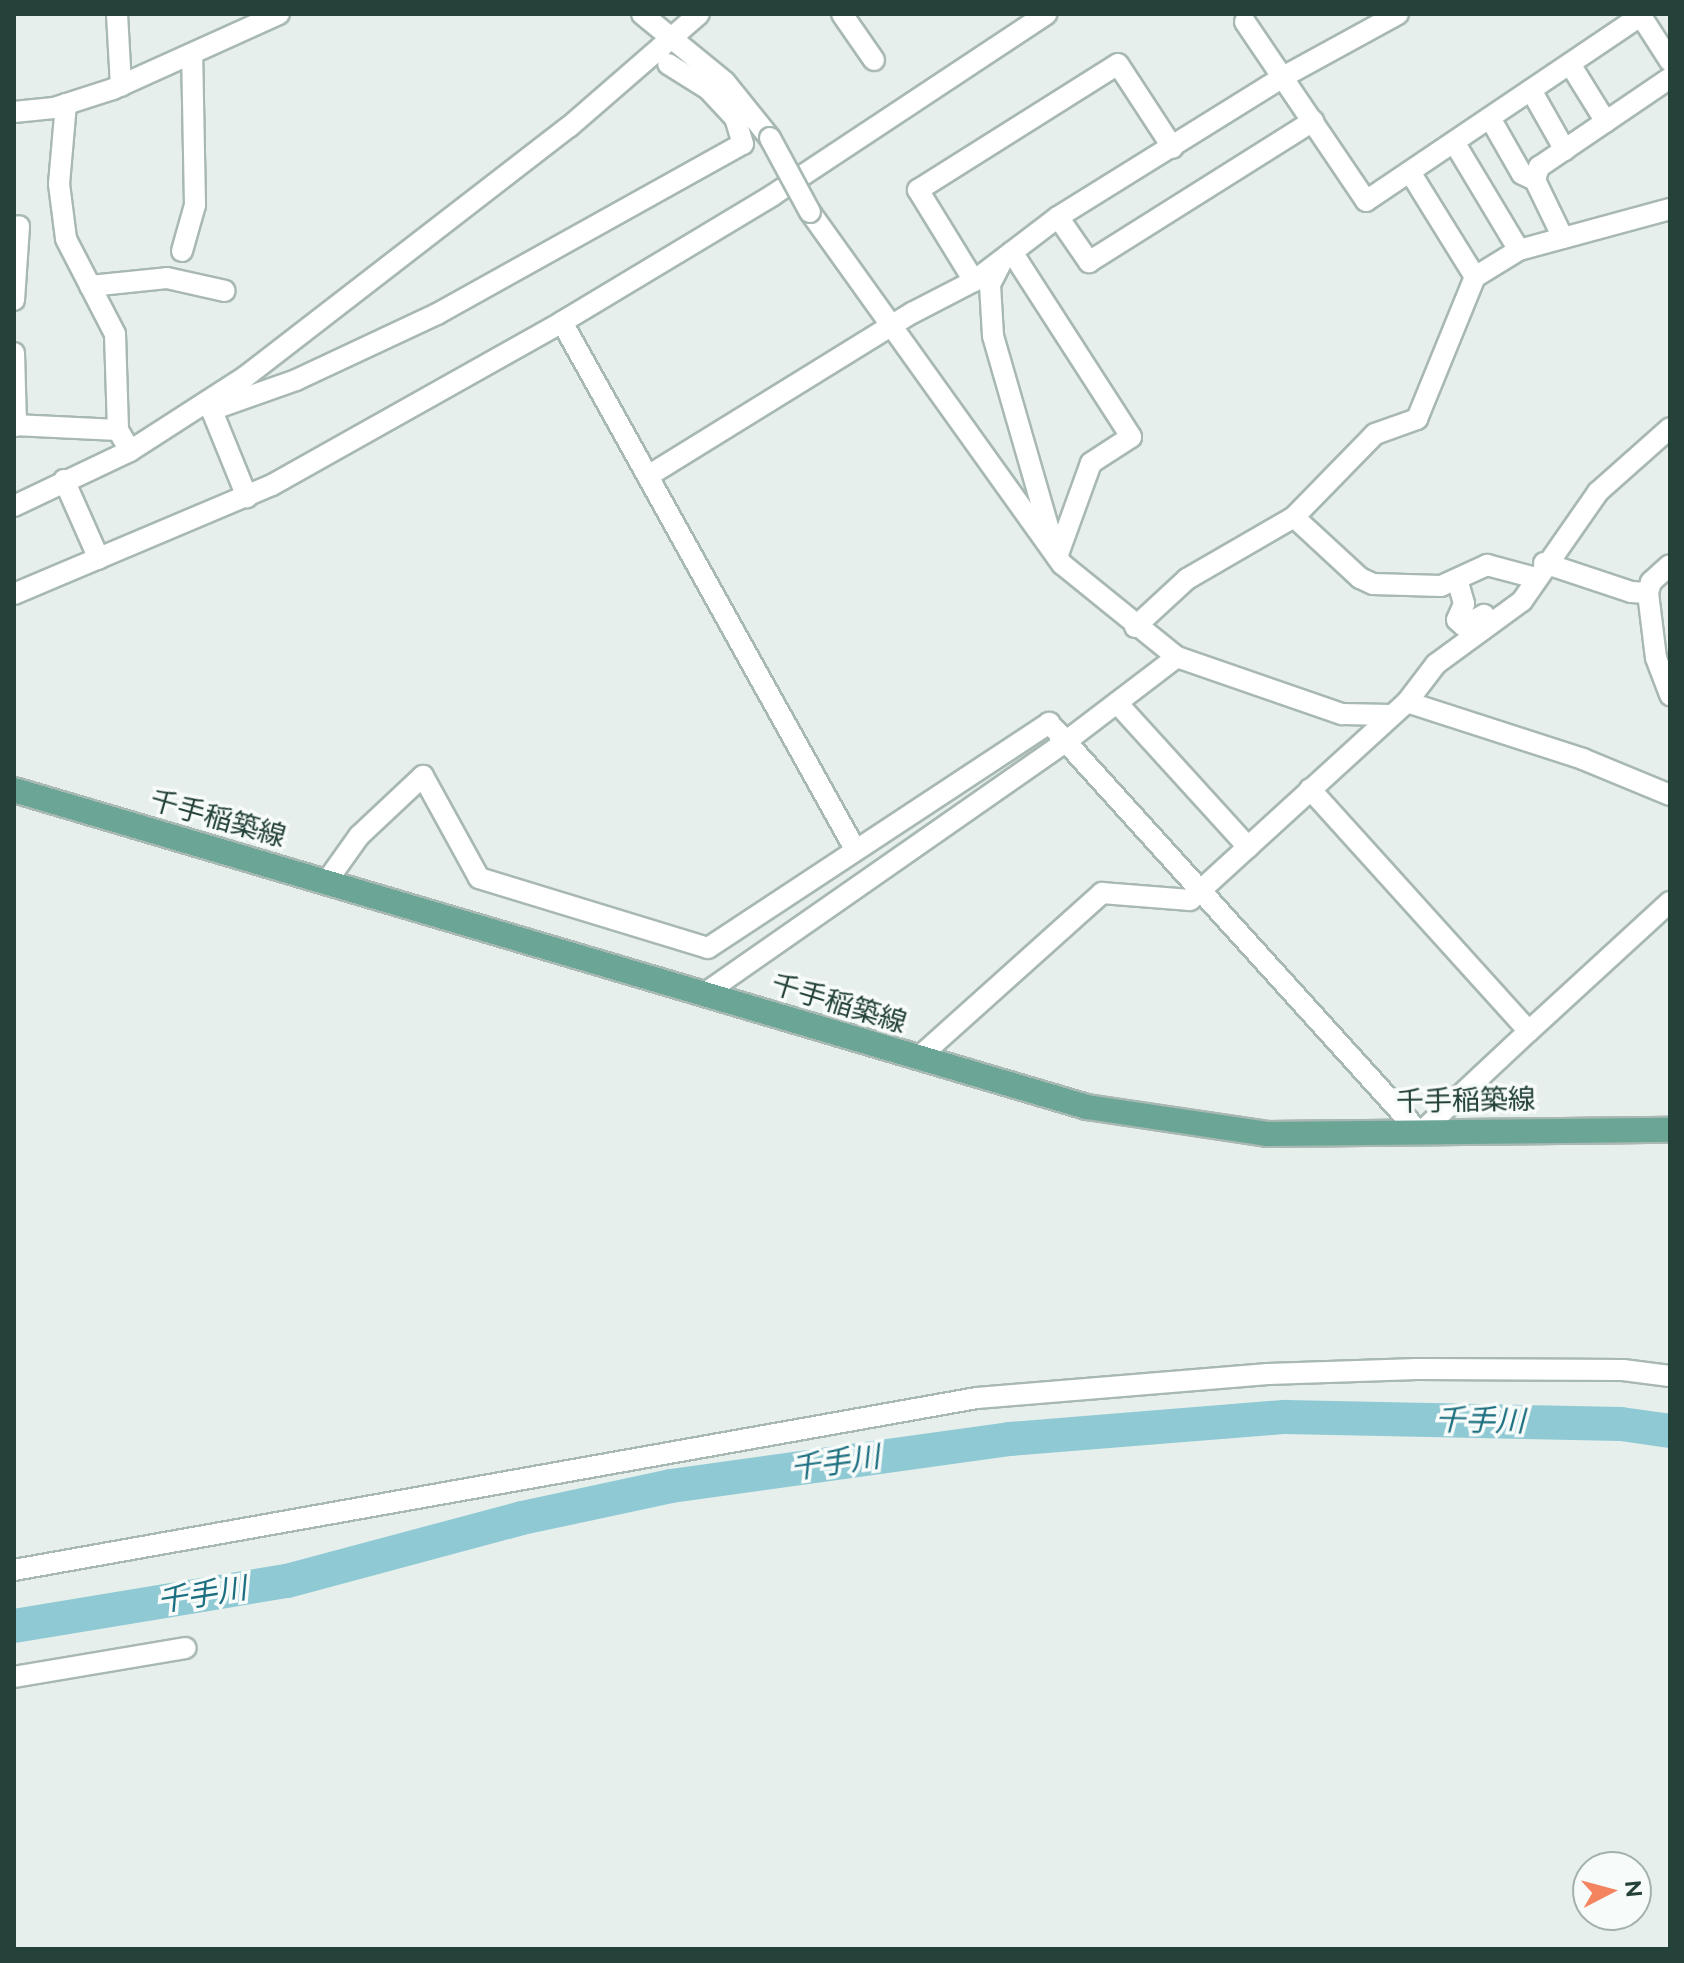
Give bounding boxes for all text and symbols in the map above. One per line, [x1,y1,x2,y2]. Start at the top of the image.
street label: 千手稲築線 [146,784,290,854]
street label: 千手稲築線 [767,967,911,1041]
street label: 千手稲築線 [1396,1083,1536,1119]
water label: 千手川 [1435,1402,1525,1440]
water label: 千手川 [788,1439,882,1487]
water label: 千手川 [155,1570,249,1620]
north arrow [1572,1851,1652,1931]
text: N [1620,1879,1648,1898]

